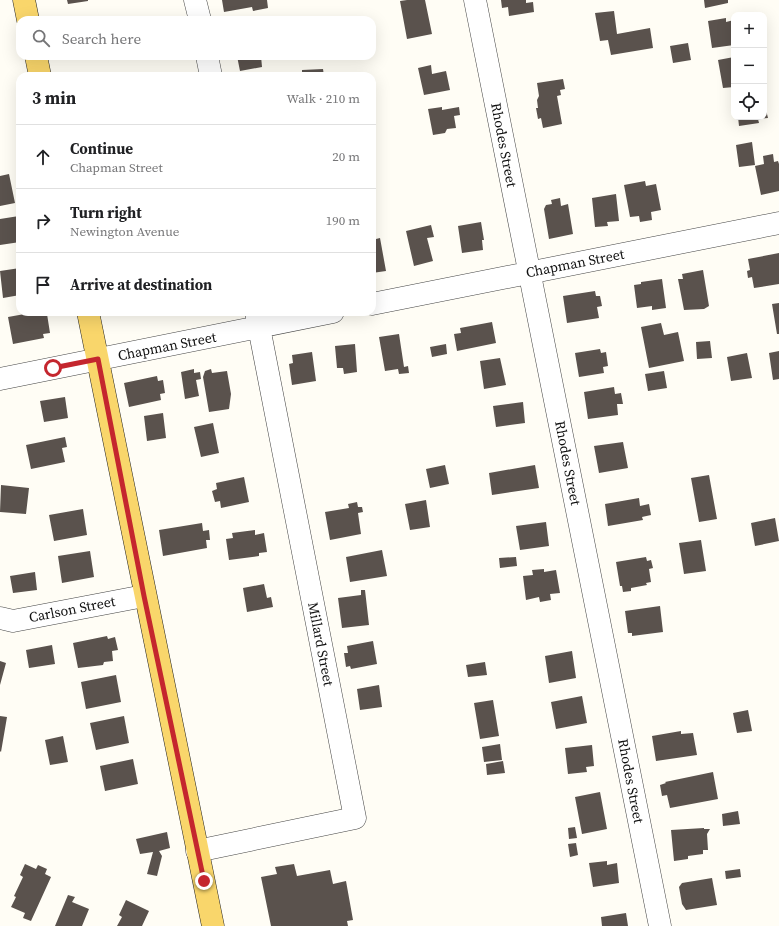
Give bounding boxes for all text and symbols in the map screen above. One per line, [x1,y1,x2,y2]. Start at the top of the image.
map controls [731,12,767,120]
button: + [731,12,767,48]
search box [16,16,376,60]
icon: search [30,27,52,49]
text: Search here [62,28,141,49]
button: − [731,48,767,84]
button: locate [731,84,767,120]
text: 3 min [32,86,76,110]
text: Walk · 210 m [287,90,360,107]
street label: Rhodes Street [486,101,522,189]
text: Continue [70,138,133,159]
icon: ahead [32,146,54,168]
text: 20 m [332,148,360,165]
text: Chapman Street [70,159,163,176]
text: Turn right [70,202,142,223]
icon: right [32,210,54,232]
text: 190 m [326,212,360,229]
text: Newington Avenue [70,223,179,240]
street label: Chapman Street [524,244,626,282]
icon: arrive [32,274,54,296]
text: Arrive at destination [70,274,212,295]
street label: Chapman Street [116,327,218,365]
route start [44,359,62,377]
street label: Rhodes Street [550,419,586,507]
street label: Carlson Street [27,591,117,627]
street label: Millard Street [303,600,339,688]
street label: Rhodes Street [613,737,649,825]
route end [195,872,213,890]

